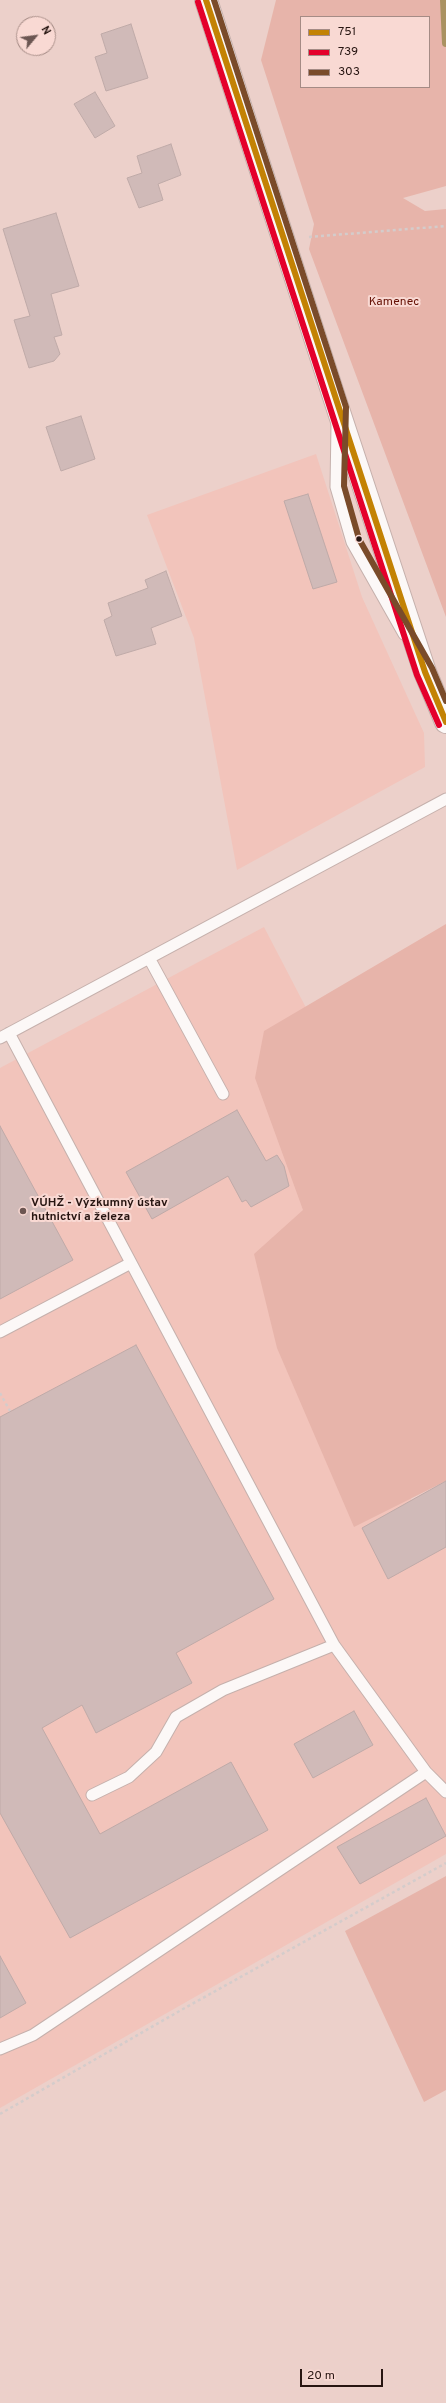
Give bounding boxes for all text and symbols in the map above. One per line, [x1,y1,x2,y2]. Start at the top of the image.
north arrow [16,16,56,56]
legend [300,16,430,88]
text: N [38,24,54,38]
text: 751 [338,24,356,40]
text: 739 [338,44,358,60]
text: 303 [338,64,360,80]
park label: Kamenec [369,296,419,310]
unlabelled marker [354,534,364,544]
place label: VÚHŽ - Výzkumný ústav hutnictví a železa [31,1197,168,1225]
marker: VÚHŽ - Výzkumný ústav hutnictví a železa [18,1206,28,1216]
scale bar [302,2361,385,2387]
text: 20 m [307,2368,335,2384]

